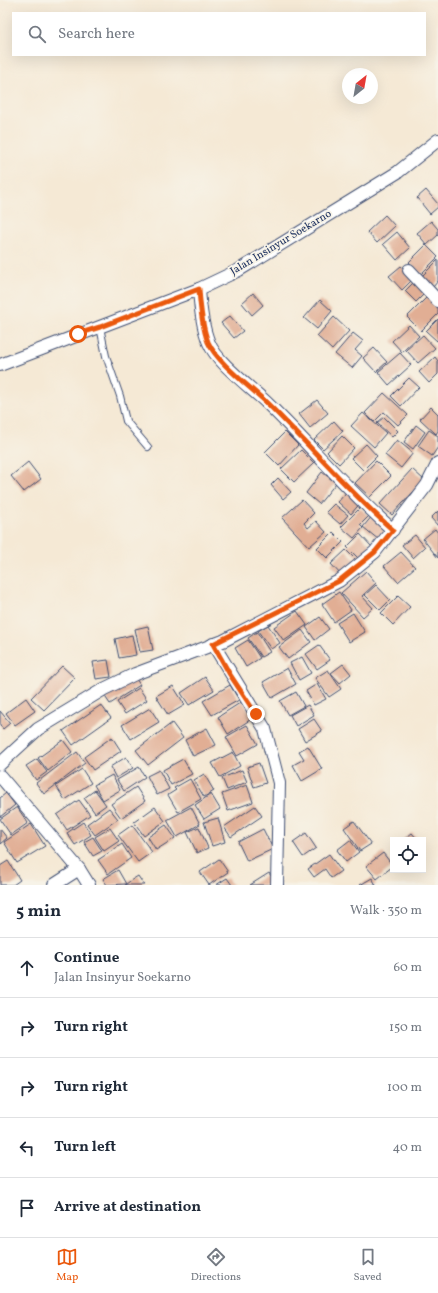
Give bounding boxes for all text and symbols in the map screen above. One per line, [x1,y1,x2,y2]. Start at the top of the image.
search box [12,12,426,56]
icon: search [26,23,48,45]
text: Search here [58,24,135,45]
north arrow [342,68,378,104]
street label: Jalan Insinyur Soekarno [227,207,335,279]
route start [69,325,87,343]
route end [247,705,265,723]
map controls [390,837,426,873]
button: locate [390,837,426,873]
text: 5 min [16,900,61,923]
text: Walk · 350 m [350,902,422,920]
text: Continue [54,948,119,969]
icon: ahead [16,957,38,979]
text: 60 m [394,959,422,977]
text: Jalan Insinyur Soekarno [54,969,191,987]
icon: right [16,1017,38,1039]
text: Turn right [54,1017,128,1038]
text: 150 m [389,1019,422,1037]
icon: right [16,1077,38,1099]
text: Turn right [54,1077,128,1098]
text: 100 m [387,1079,422,1097]
icon: left [16,1137,38,1159]
text: Turn left [54,1137,116,1158]
text: 40 m [393,1139,422,1157]
icon: arrive [16,1197,38,1219]
text: Arrive at destination [54,1197,201,1218]
tab: Map [56,1246,78,1285]
tab: Directions [191,1246,241,1285]
tab: Saved [353,1246,382,1285]

